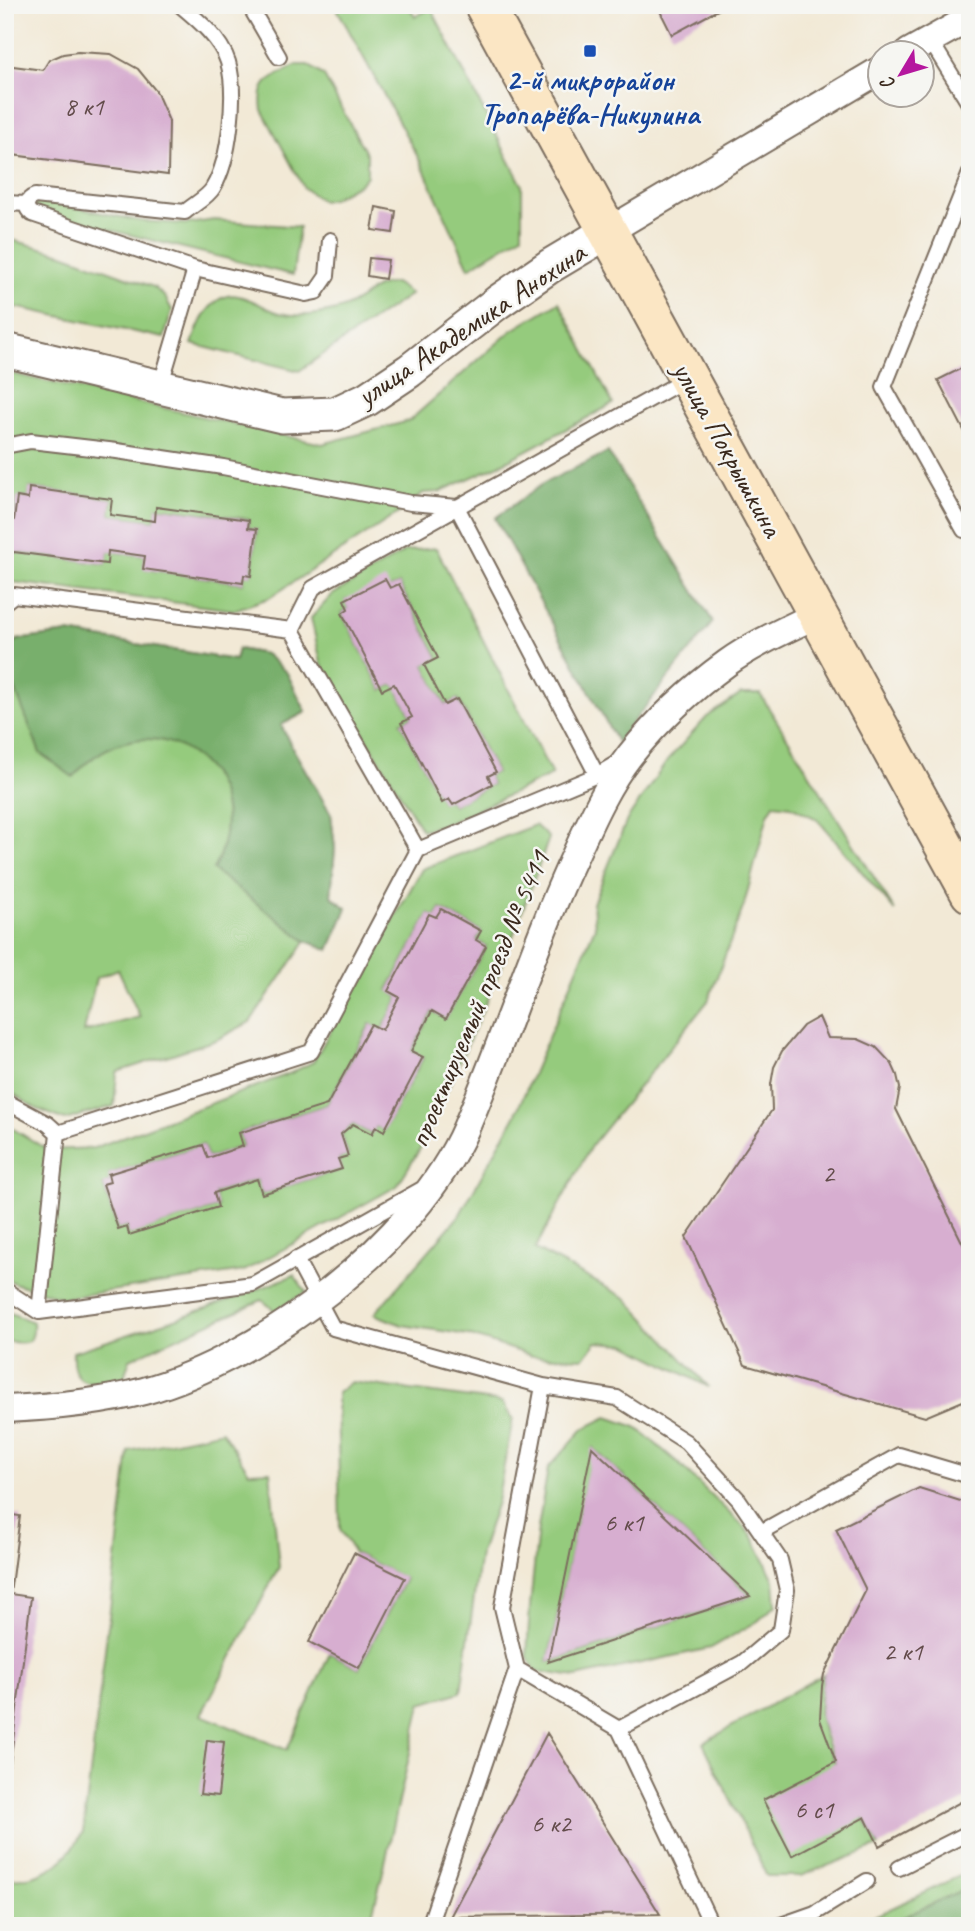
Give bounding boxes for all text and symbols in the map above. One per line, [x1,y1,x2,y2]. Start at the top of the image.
north arrow [866,38,936,108]
marker: 2-й микрорайон Тропарёва-Никулина [582,43,598,59]
place label: 2-й микрорайон Тропарёва-Никулина [481,61,702,134]
text: С [874,71,901,95]
house number: 8 к1 [64,90,105,123]
street label: улица Академика Анохина [348,232,594,416]
street label: улица Покрышкина [663,353,793,545]
street label: проектируемый проезд № 5411 [399,844,559,1153]
house number: 2 [822,1157,836,1190]
house number: 6 к1 [604,1506,645,1539]
house number: 2 к1 [883,1635,924,1668]
house number: 6 с1 [795,1793,835,1826]
house number: 6 к2 [531,1807,573,1840]

